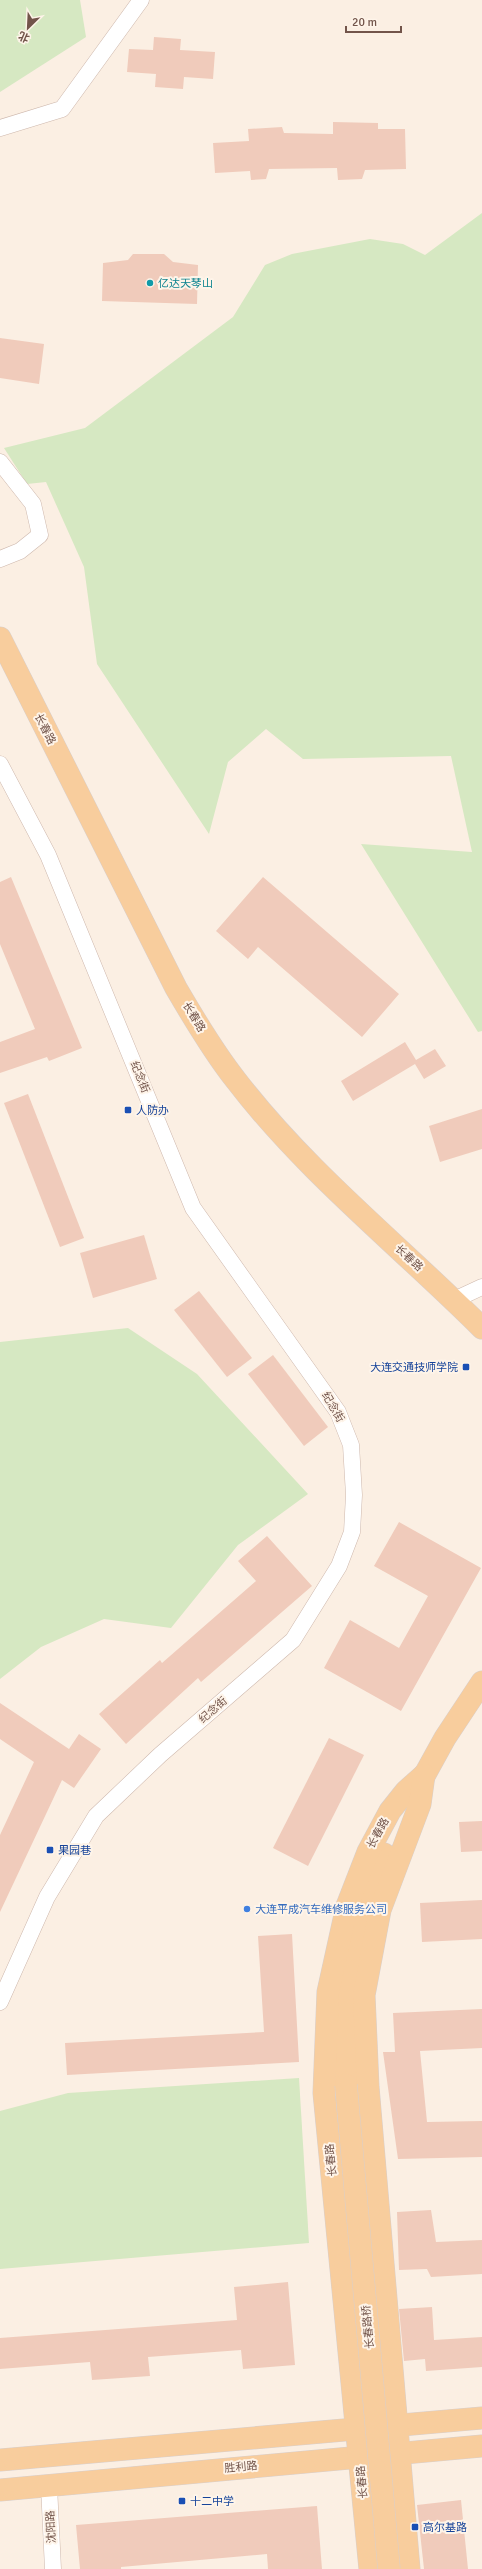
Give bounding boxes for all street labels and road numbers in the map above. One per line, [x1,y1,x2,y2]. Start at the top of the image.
street label: 长春路 [32,711,58,747]
street label: 长春路 [180,1000,208,1034]
street label: 纪念街 [128,1059,152,1095]
street label: 长春路 [392,1242,426,1274]
street label: 纪念街 [319,1389,347,1425]
street label: 纪念街 [196,1694,230,1726]
street label: 长春路 [364,1815,392,1851]
street label: 长春路 [323,2143,339,2177]
street label: 长春路桥 [360,2305,376,2349]
street label: 胜利路 [224,2459,258,2475]
street label: 长春路 [354,2465,370,2499]
street label: 沈阳路 [44,2510,58,2544]

